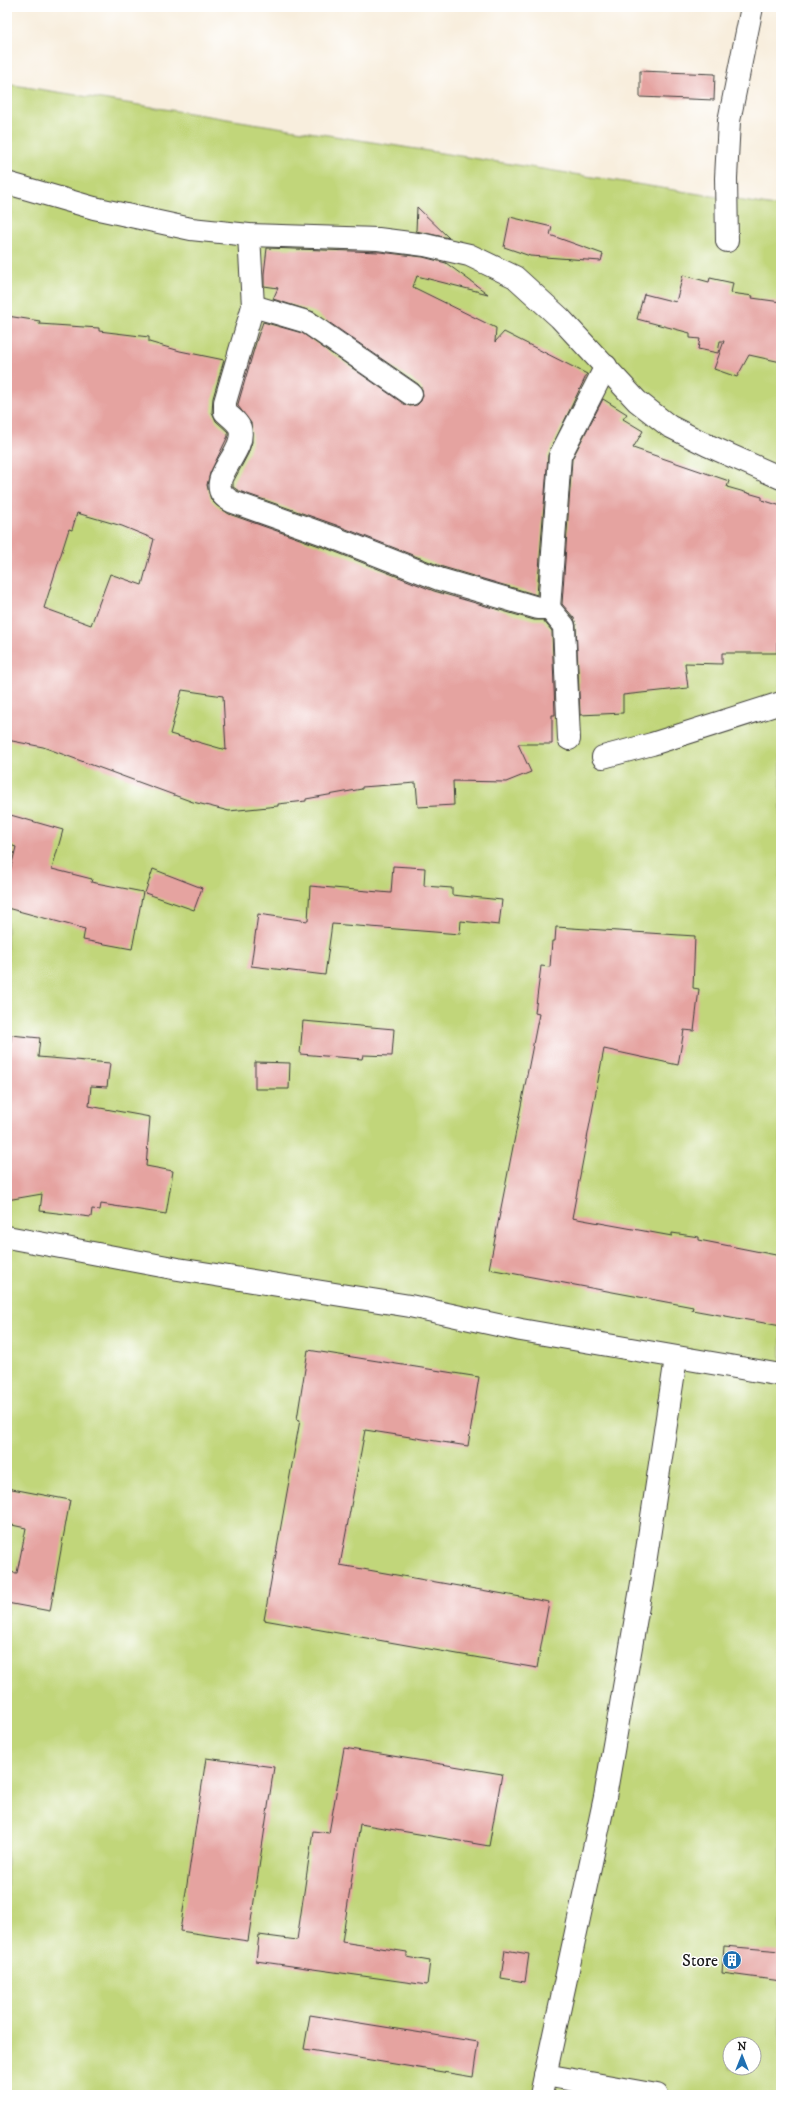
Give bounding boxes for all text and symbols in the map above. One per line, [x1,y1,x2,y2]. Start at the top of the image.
building icon: Store [721,1949,743,1971]
place label: Store [682,1950,718,1972]
north arrow [722,2036,762,2076]
text: N [737,2040,747,2054]

